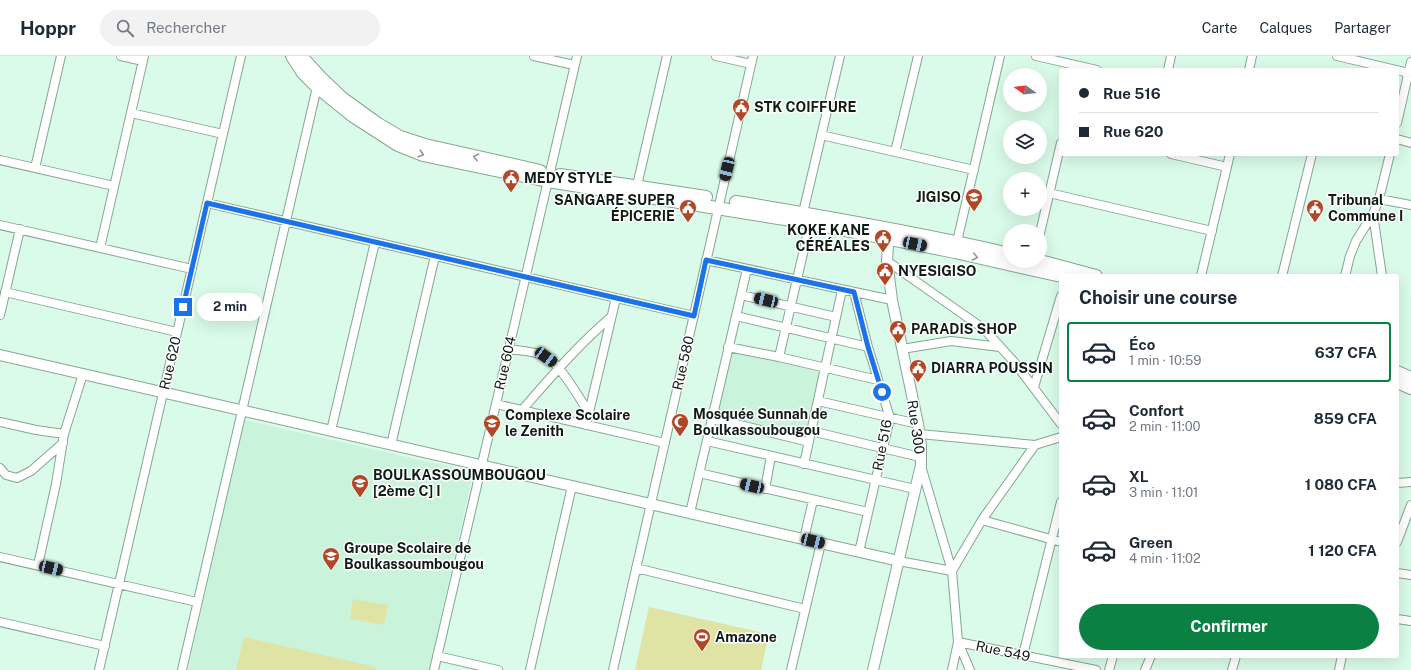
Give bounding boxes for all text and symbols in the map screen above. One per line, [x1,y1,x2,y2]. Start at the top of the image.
search box [100,10,380,46]
text: Hoppr [20,17,76,39]
icon: search [114,17,136,39]
text: Rechercher [146,19,227,36]
text: Carte [1202,20,1238,36]
text: Calques [1260,20,1312,36]
text: Partager [1334,20,1391,36]
north arrow [1003,68,1047,112]
map controls [1003,68,1047,268]
text: Rue 516 [1103,85,1161,102]
public building icon: STK COIFFURE [731,97,751,122]
place label: STK COIFFURE [754,99,857,115]
button: layers [1003,120,1047,164]
text: Rue 620 [1103,123,1163,140]
one-way arrow [417,149,424,158]
one-way arrow [473,153,479,161]
car [718,156,736,182]
public building icon: MEDY STYLE [501,168,521,193]
place label: MEDY STYLE [524,170,613,186]
button: + [1003,172,1047,216]
school or university icon: JIGISO [964,187,984,212]
place label: JIGISO [916,189,961,205]
place label: SANGARE SUPER ÉPICERIE [554,192,675,224]
place label: Tribunal Commune I [1328,192,1403,224]
public building icon: SANGARE SUPER ÉPICERIE [678,198,698,223]
public building icon: Tribunal Commune I [1305,198,1325,223]
place label: KOKE KANE CÉRÉALES [787,222,870,254]
button: − [1003,224,1047,268]
public building icon: KOKE KANE CÉRÉALES [873,228,893,253]
car [902,236,928,252]
one-way arrow [972,252,979,260]
public building icon: NYESIGISO [875,261,895,286]
place label: NYESIGISO [898,263,976,279]
text: Choisir une course [1079,287,1237,308]
car [753,291,779,309]
callout: 2 min [197,293,263,321]
route end [174,298,192,316]
text: 2 min [213,299,247,314]
public building icon: PARADIS SHOP [888,319,908,344]
place label: PARADIS SHOP [911,321,1017,337]
street label: Rue 604 [491,334,519,391]
street label: Rue 580 [669,334,697,392]
icon: car [1081,334,1117,370]
street label: Rue 620 [156,335,184,391]
text: Éco [1129,336,1155,353]
text: 637 CFA [1315,344,1377,361]
car [533,345,559,369]
text: 1 min · 10:59 [1129,353,1201,368]
public building icon: DIARRA POUSSIN [908,358,928,383]
place label: DIARRA POUSSIN [931,360,1053,376]
route start [873,383,891,401]
street label: Rue 300 [904,399,928,455]
icon: car [1081,400,1117,436]
text: Confort [1129,402,1184,419]
place label: Mosquée Sunnah de Boulkassoubougou [693,406,828,438]
place label: Complexe Scolaire le Zenith [505,407,630,439]
text: 859 CFA [1314,410,1377,427]
mosque icon: Mosquée Sunnah de Boulkassoubougou [670,412,690,437]
school or university icon: Complexe Scolaire le Zenith [482,413,502,438]
street label: Rue 516 [869,418,895,472]
text: 2 min · 11:00 [1129,419,1201,434]
icon: car [1081,466,1117,502]
place label: BOULKASSOUMBOUGOU [2ème C] I [373,467,546,499]
text: XL [1129,468,1148,485]
school or university icon: BOULKASSOUMBOUGOU [2ème C] I [350,473,370,498]
text: 1 080 CFA [1305,476,1377,493]
car [739,477,765,495]
text: 3 min · 11:01 [1129,485,1198,500]
car [800,532,826,550]
icon: car [1081,532,1117,568]
text: Green [1129,534,1173,551]
place label: Groupe Scolaire de Boulkassoumbougou [344,540,484,572]
text: 1 120 CFA [1308,542,1377,559]
school or university icon: Groupe Scolaire de Boulkassoumbougou [321,546,341,571]
text: 4 min · 11:02 [1129,551,1201,566]
car [38,559,64,577]
button: Confirmer [1079,604,1379,650]
sports icon: Amazone [692,627,712,652]
place label: Amazone [715,629,777,645]
street label: Rue 549 [974,637,1032,665]

